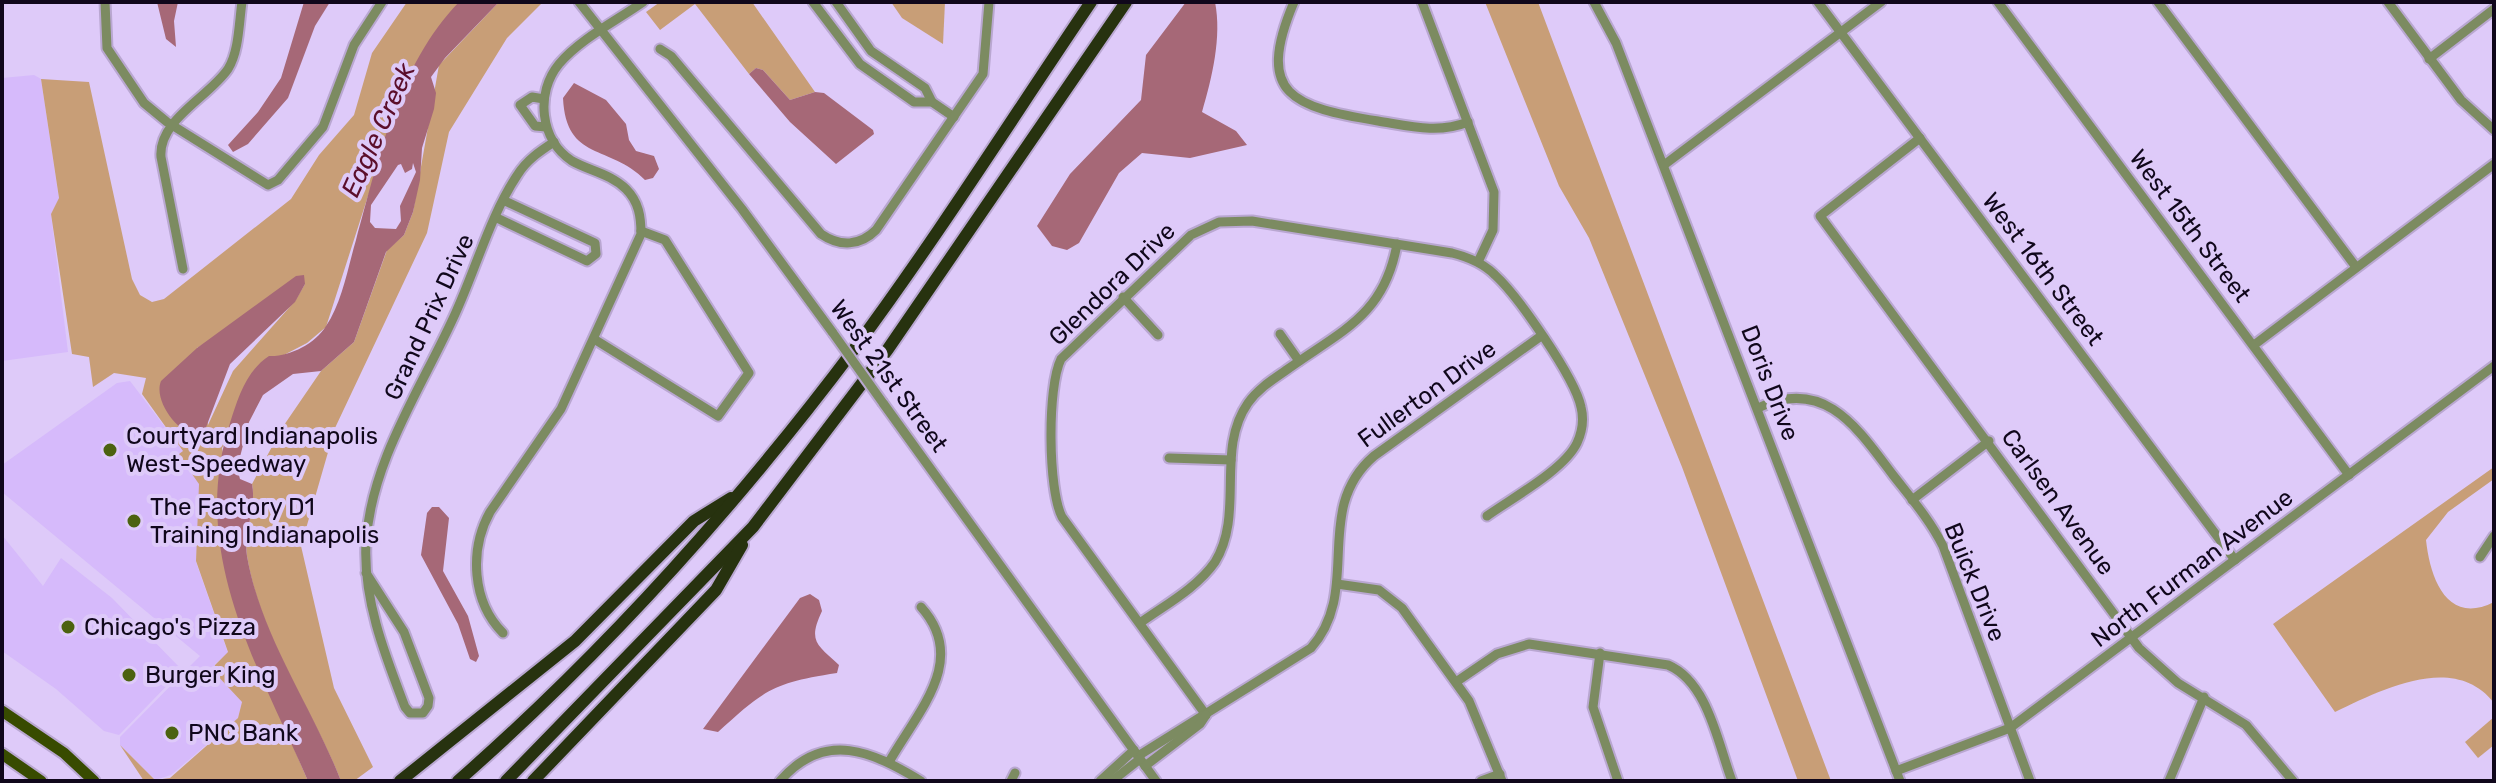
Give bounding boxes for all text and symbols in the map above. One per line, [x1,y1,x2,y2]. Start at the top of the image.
water label: Eagle Creek [335,58,422,202]
street label: West 15th Street [2124,144,2256,308]
street label: West 16th Street [1977,187,2109,351]
street label: Glendora Drive [1043,217,1181,351]
street label: Grand Prix Drive [378,229,480,405]
street label: West 21st Street [825,295,953,457]
street label: Doris Drive [1735,321,1805,445]
street label: Fullerton Drive [1353,335,1501,453]
place label: Courtyard Indianapolis West-Speedway [126,422,378,478]
street label: Carlsen Avenue [1996,424,2120,580]
marker: Courtyard Indianapolis West-Speedway [101,441,119,459]
street label: North Furman Avenue [2086,483,2298,653]
place label: The Factory D1 Training Indianapolis [150,493,379,549]
marker: The Factory D1 Training Indianapolis [125,512,143,530]
street label: Buick Drive [1939,519,2011,645]
place label: Chicago's Pizza [84,613,256,641]
marker: Chicago's Pizza [59,618,77,636]
place label: Burger King [145,661,276,689]
marker: Burger King [120,666,138,684]
place label: PNC Bank [188,719,299,747]
marker: PNC Bank [163,724,181,742]

